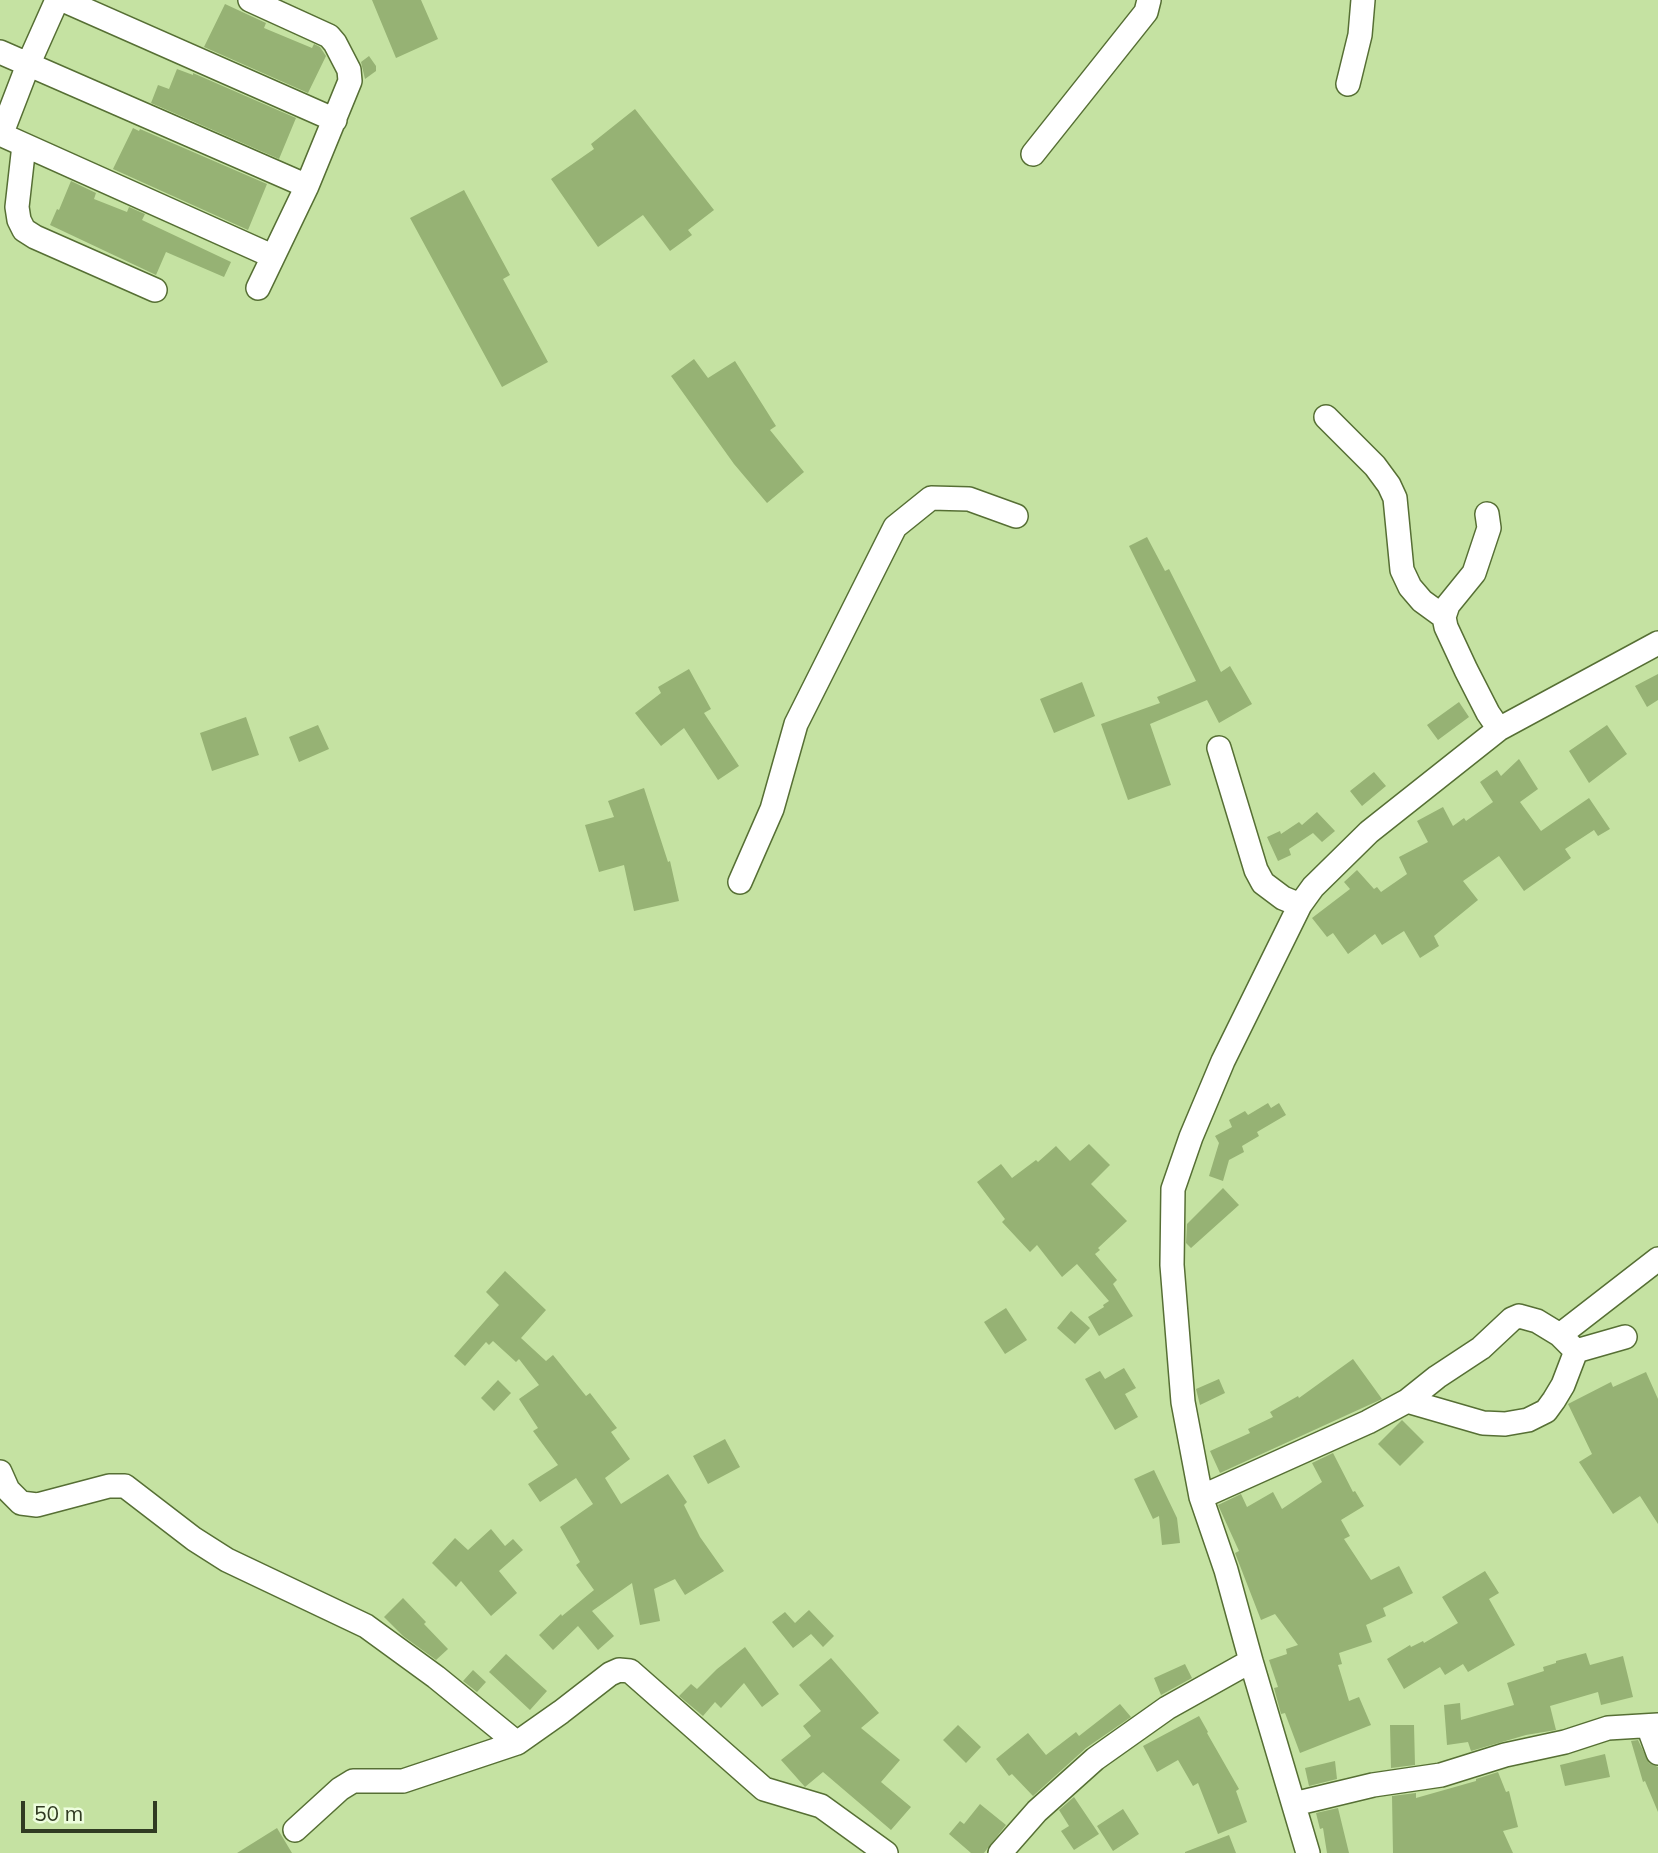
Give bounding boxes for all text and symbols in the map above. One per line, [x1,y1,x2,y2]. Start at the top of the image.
scale bar [24,1786,161,1830]
text: 50 m [34,1800,83,1826]

